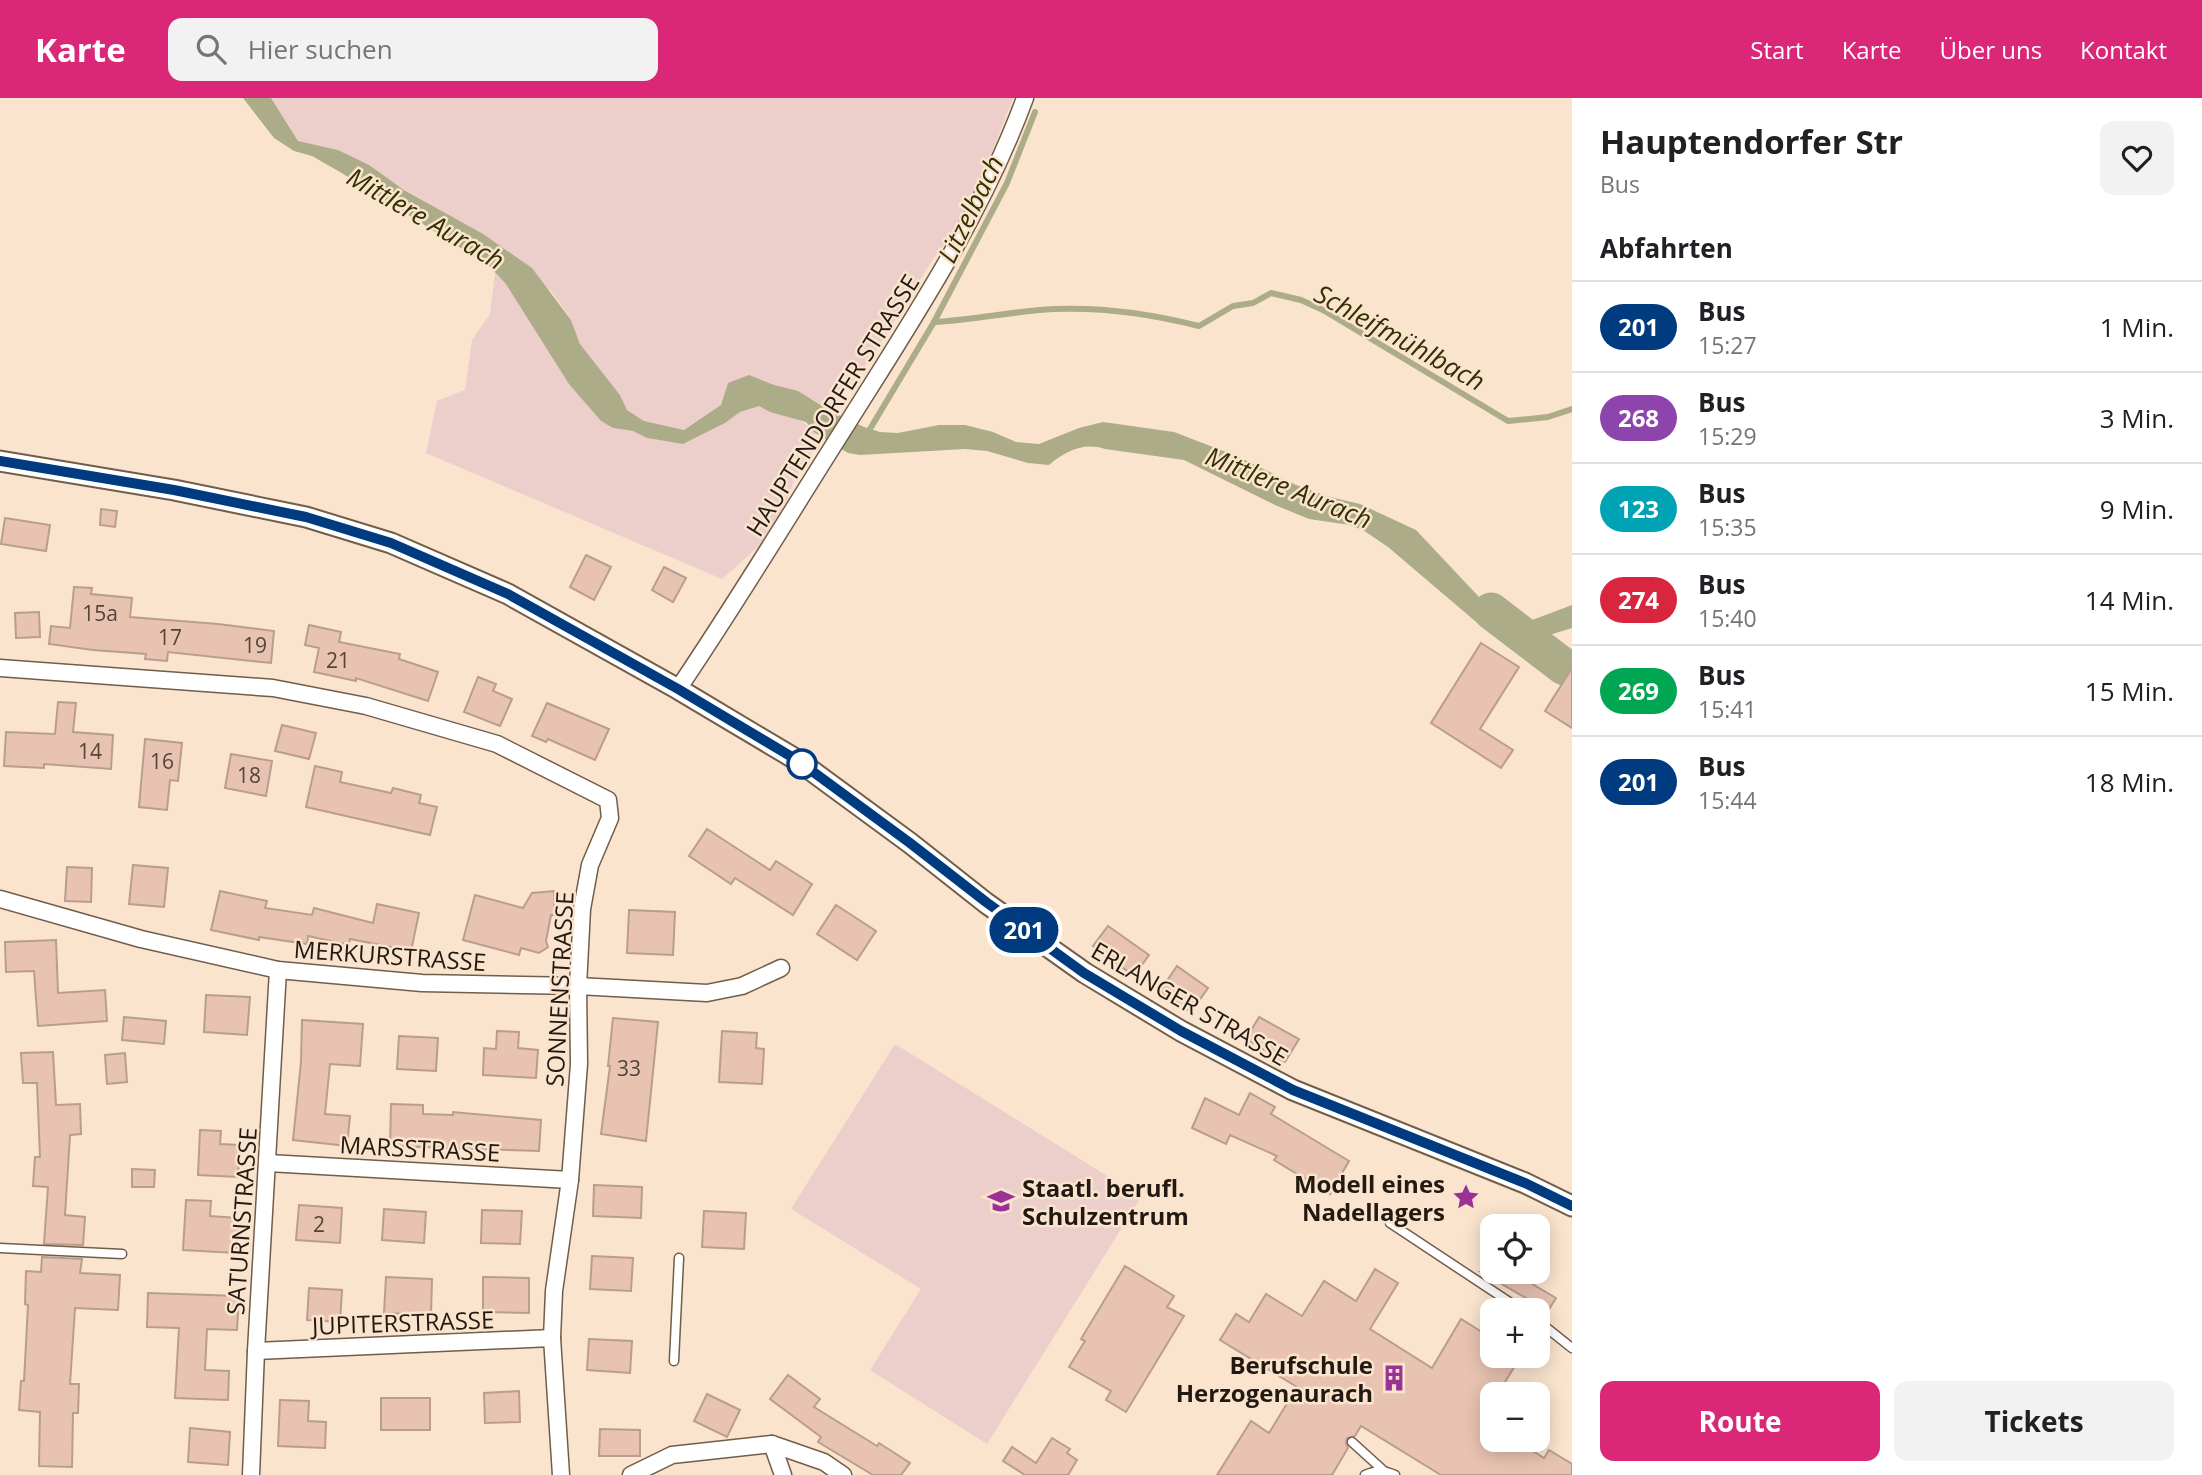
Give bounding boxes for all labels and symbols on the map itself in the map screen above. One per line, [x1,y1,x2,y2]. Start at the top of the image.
water label: Litzelbach [929,149,1011,269]
water label: Mittlere Aurach [341,158,511,278]
street label: HAUPTENDORFER STRASSE [738,268,926,542]
water label: Schleifmühlbach [1308,275,1492,399]
water label: Mittlere Aurach [1201,437,1377,537]
house number: 15a [82,599,118,627]
house number: 17 [158,623,182,651]
house number: 19 [243,631,267,659]
house number: 21 [326,646,350,674]
house number: 14 [78,737,102,765]
house number: 16 [150,747,174,775]
unlabelled marker [787,749,817,779]
house number: 18 [237,761,261,789]
street label: SONNENSTRASSE [537,891,581,1087]
line badge: 201 [984,907,1064,953]
street label: MERKURSTRASSE [293,932,487,978]
street label: ERLANGER STRASSE [1086,933,1294,1073]
house number: 33 [617,1054,641,1082]
street label: SATURNSTRASSE [218,1126,264,1316]
street label: MARSSTRASSE [339,1127,501,1169]
place label: Modell eines Nadellagers [1294,1167,1445,1228]
place label: Staatl. berufl. Schulzentrum [1022,1171,1189,1232]
place icon: Modell eines Nadellagers [1451,1182,1481,1212]
school or university icon: Staatl. berufl. Schulzentrum [986,1186,1016,1216]
house number: 2 [313,1210,325,1238]
street label: JUPITERSTRASSE [309,1302,495,1342]
place label: Berufschule Herzogenaurach [1176,1348,1373,1409]
building icon: Berufschule Herzogenaurach [1379,1363,1409,1393]

